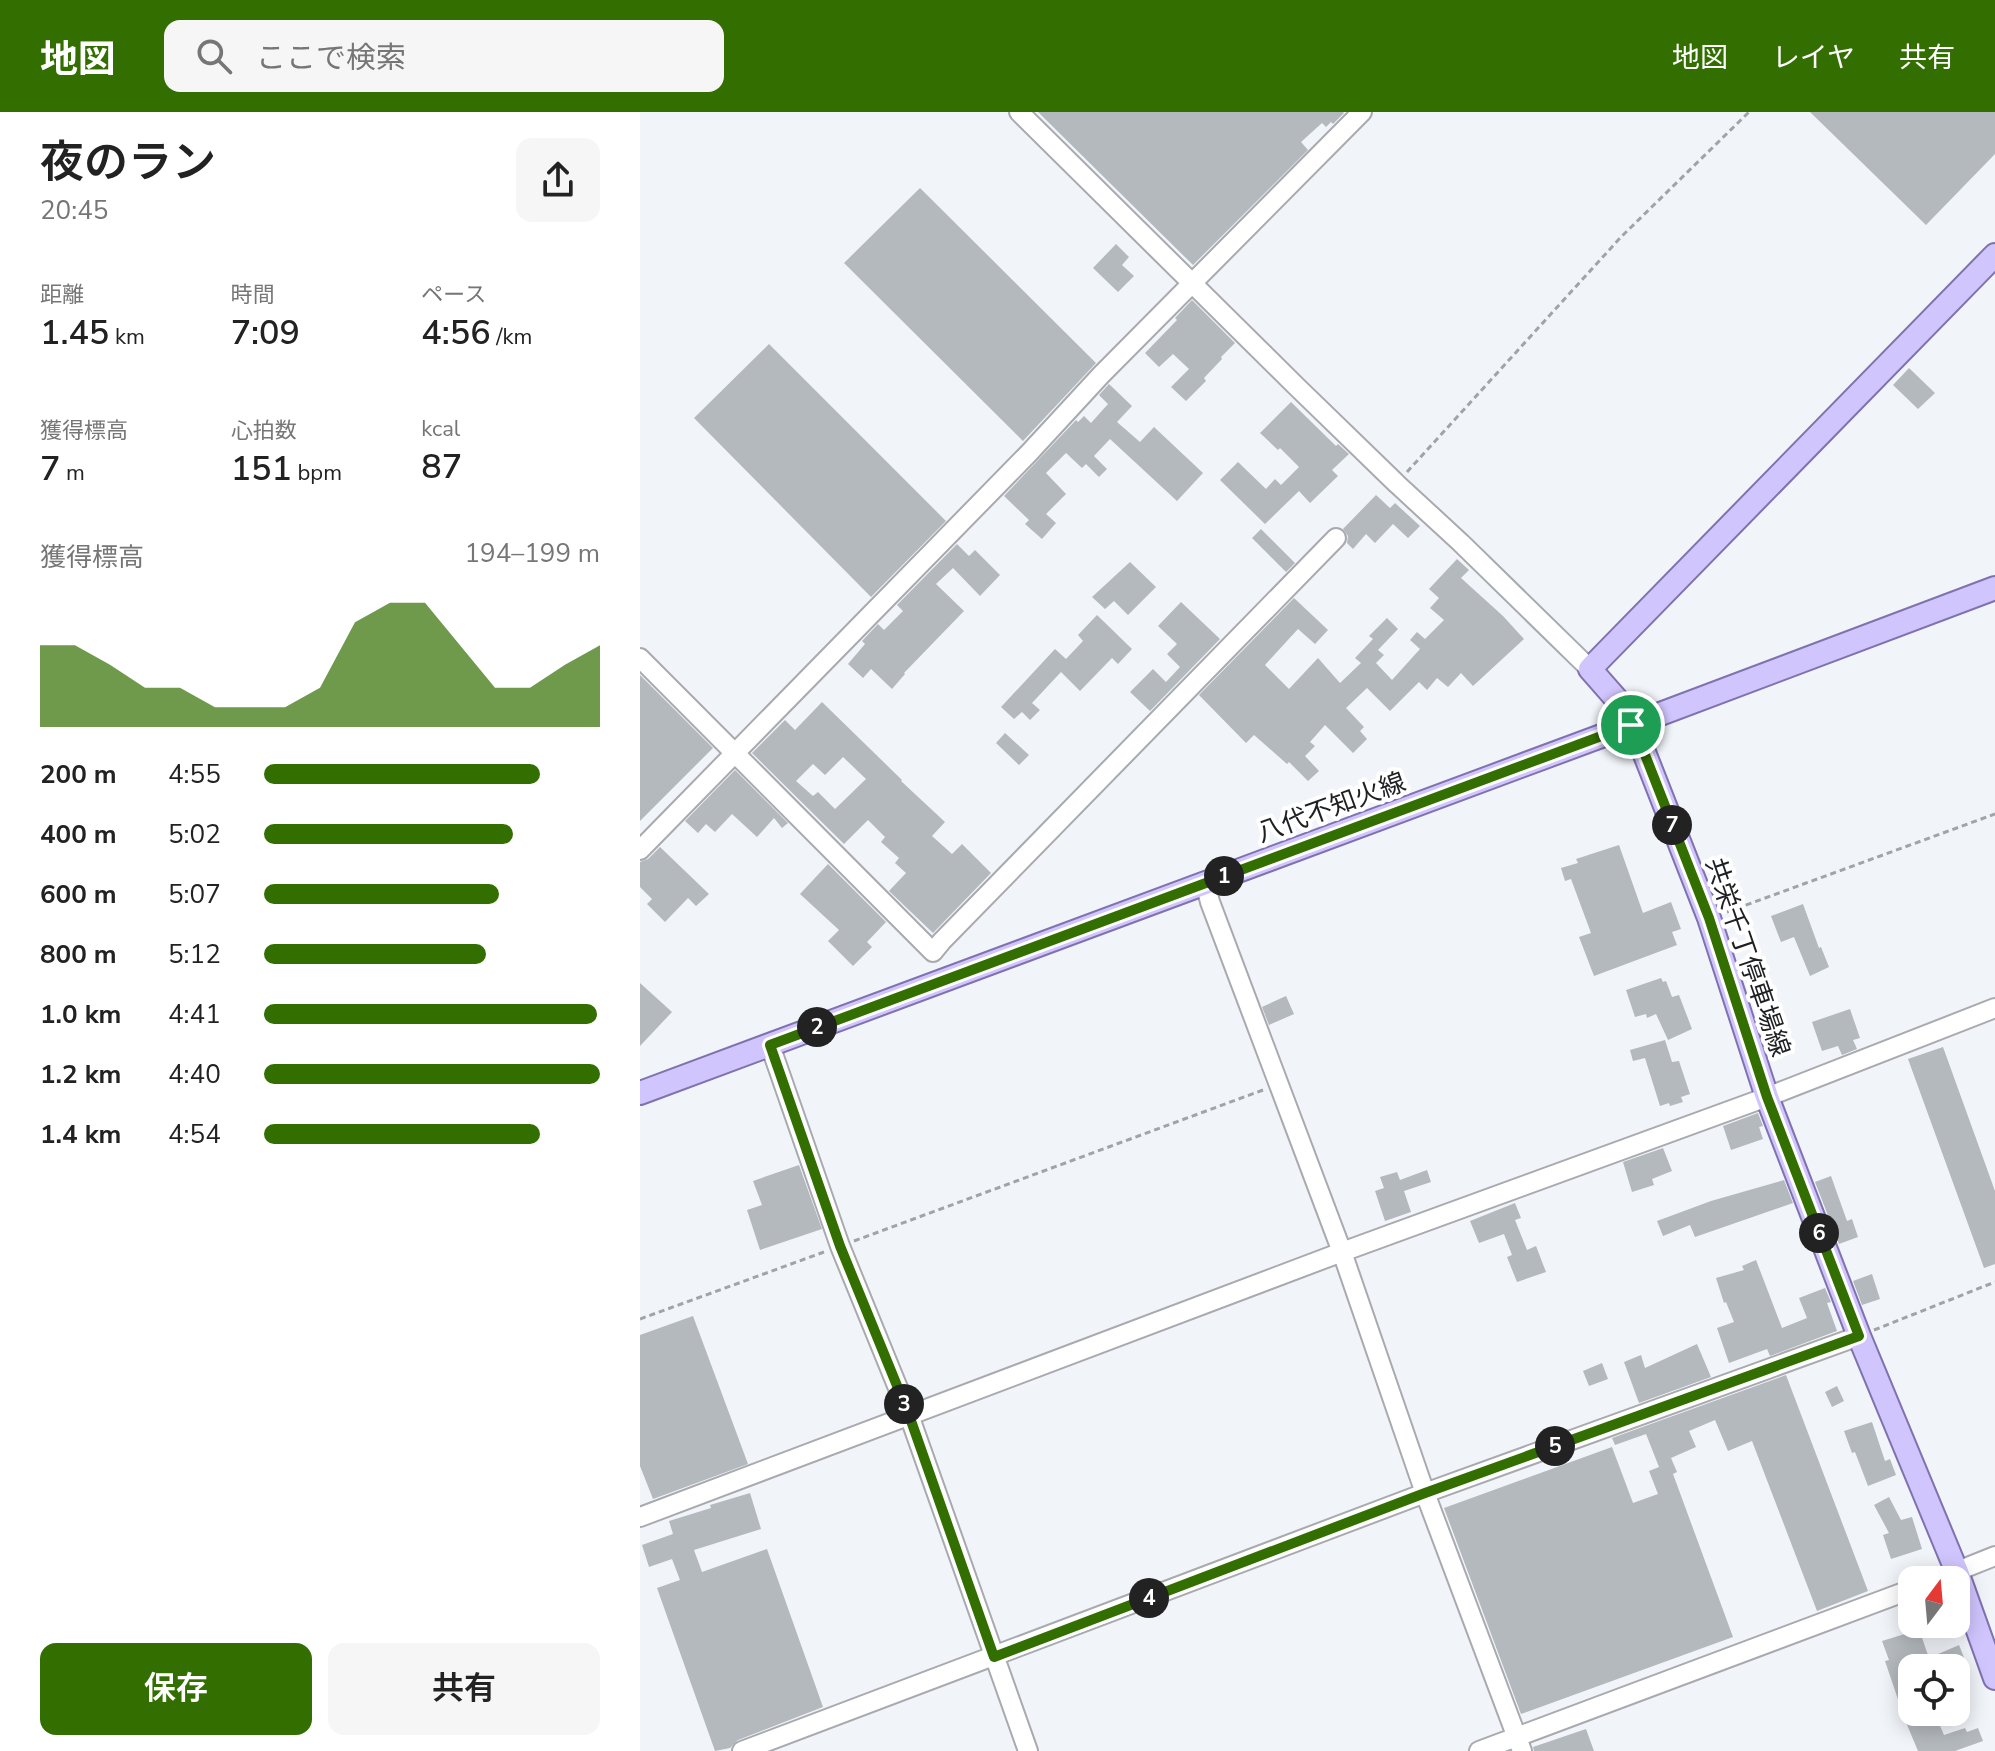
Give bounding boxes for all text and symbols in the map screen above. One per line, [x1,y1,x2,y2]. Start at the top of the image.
search box [164,20,724,92]
text: 地図 [40,34,116,85]
icon: search [192,34,236,78]
text: ここで検索 [256,38,406,79]
text: 地図 [1672,39,1728,77]
text: レイヤ [1772,39,1855,77]
text: 共有 [1899,39,1955,77]
text: 夜のラン [40,133,216,193]
button: share [516,138,600,222]
text: 20:45 [40,193,108,228]
text: 距離 [40,280,84,310]
text: 時間 [231,280,275,310]
text: ペース [421,280,486,310]
text: 1.45 [40,310,109,356]
text: 7:09 [231,310,300,356]
text: 4:56 [421,310,491,356]
text: km [109,322,145,352]
text: /km [491,322,532,352]
text: kcal [421,414,460,444]
text: 獲得標高 [40,416,128,446]
text: 心拍数 [231,416,297,446]
text: 87 [421,444,462,490]
text: 7 [40,446,60,492]
text: 151 [231,446,292,492]
text: m [60,458,85,488]
text: bpm [292,458,342,488]
text: 194–199 m [464,536,600,571]
text: 獲得標高 [40,540,144,575]
pin [1597,691,1665,759]
icon: arrive [1609,703,1653,747]
text: 200 m [40,757,117,792]
text: 4:55 [168,757,221,792]
street label: 八代不知火線 [1252,764,1410,851]
pin: 7 [1652,805,1692,845]
text: 7 [1665,810,1679,840]
text: 400 m [40,817,117,852]
text: 5:02 [168,817,221,852]
street label: 共栄千丁停車場線 [1697,853,1798,1061]
pin: 1 [1204,856,1244,896]
text: 1 [1217,861,1231,891]
text: 600 m [40,877,117,912]
text: 5:07 [168,877,221,912]
text: 800 m [40,937,117,972]
text: 5:12 [168,937,221,972]
text: 1.0 km [40,997,121,1032]
text: 4:41 [168,997,221,1032]
pin: 2 [797,1007,837,1047]
text: 2 [810,1012,824,1042]
text: 1.2 km [40,1057,121,1092]
text: 4:40 [168,1057,221,1092]
text: 1.4 km [40,1117,121,1152]
text: 4:54 [168,1117,221,1152]
pin: 6 [1799,1213,1839,1253]
text: 6 [1812,1218,1826,1248]
pin: 3 [884,1384,924,1424]
text: 3 [897,1389,911,1419]
pin: 5 [1535,1426,1575,1466]
text: 5 [1548,1431,1562,1461]
north arrow [1898,1566,1970,1638]
map controls [1898,1566,1970,1726]
pin: 4 [1129,1578,1169,1618]
text: 4 [1142,1583,1156,1613]
button: 保存 [40,1643,312,1735]
button: 共有 [328,1643,600,1735]
button: locate [1898,1654,1970,1726]

